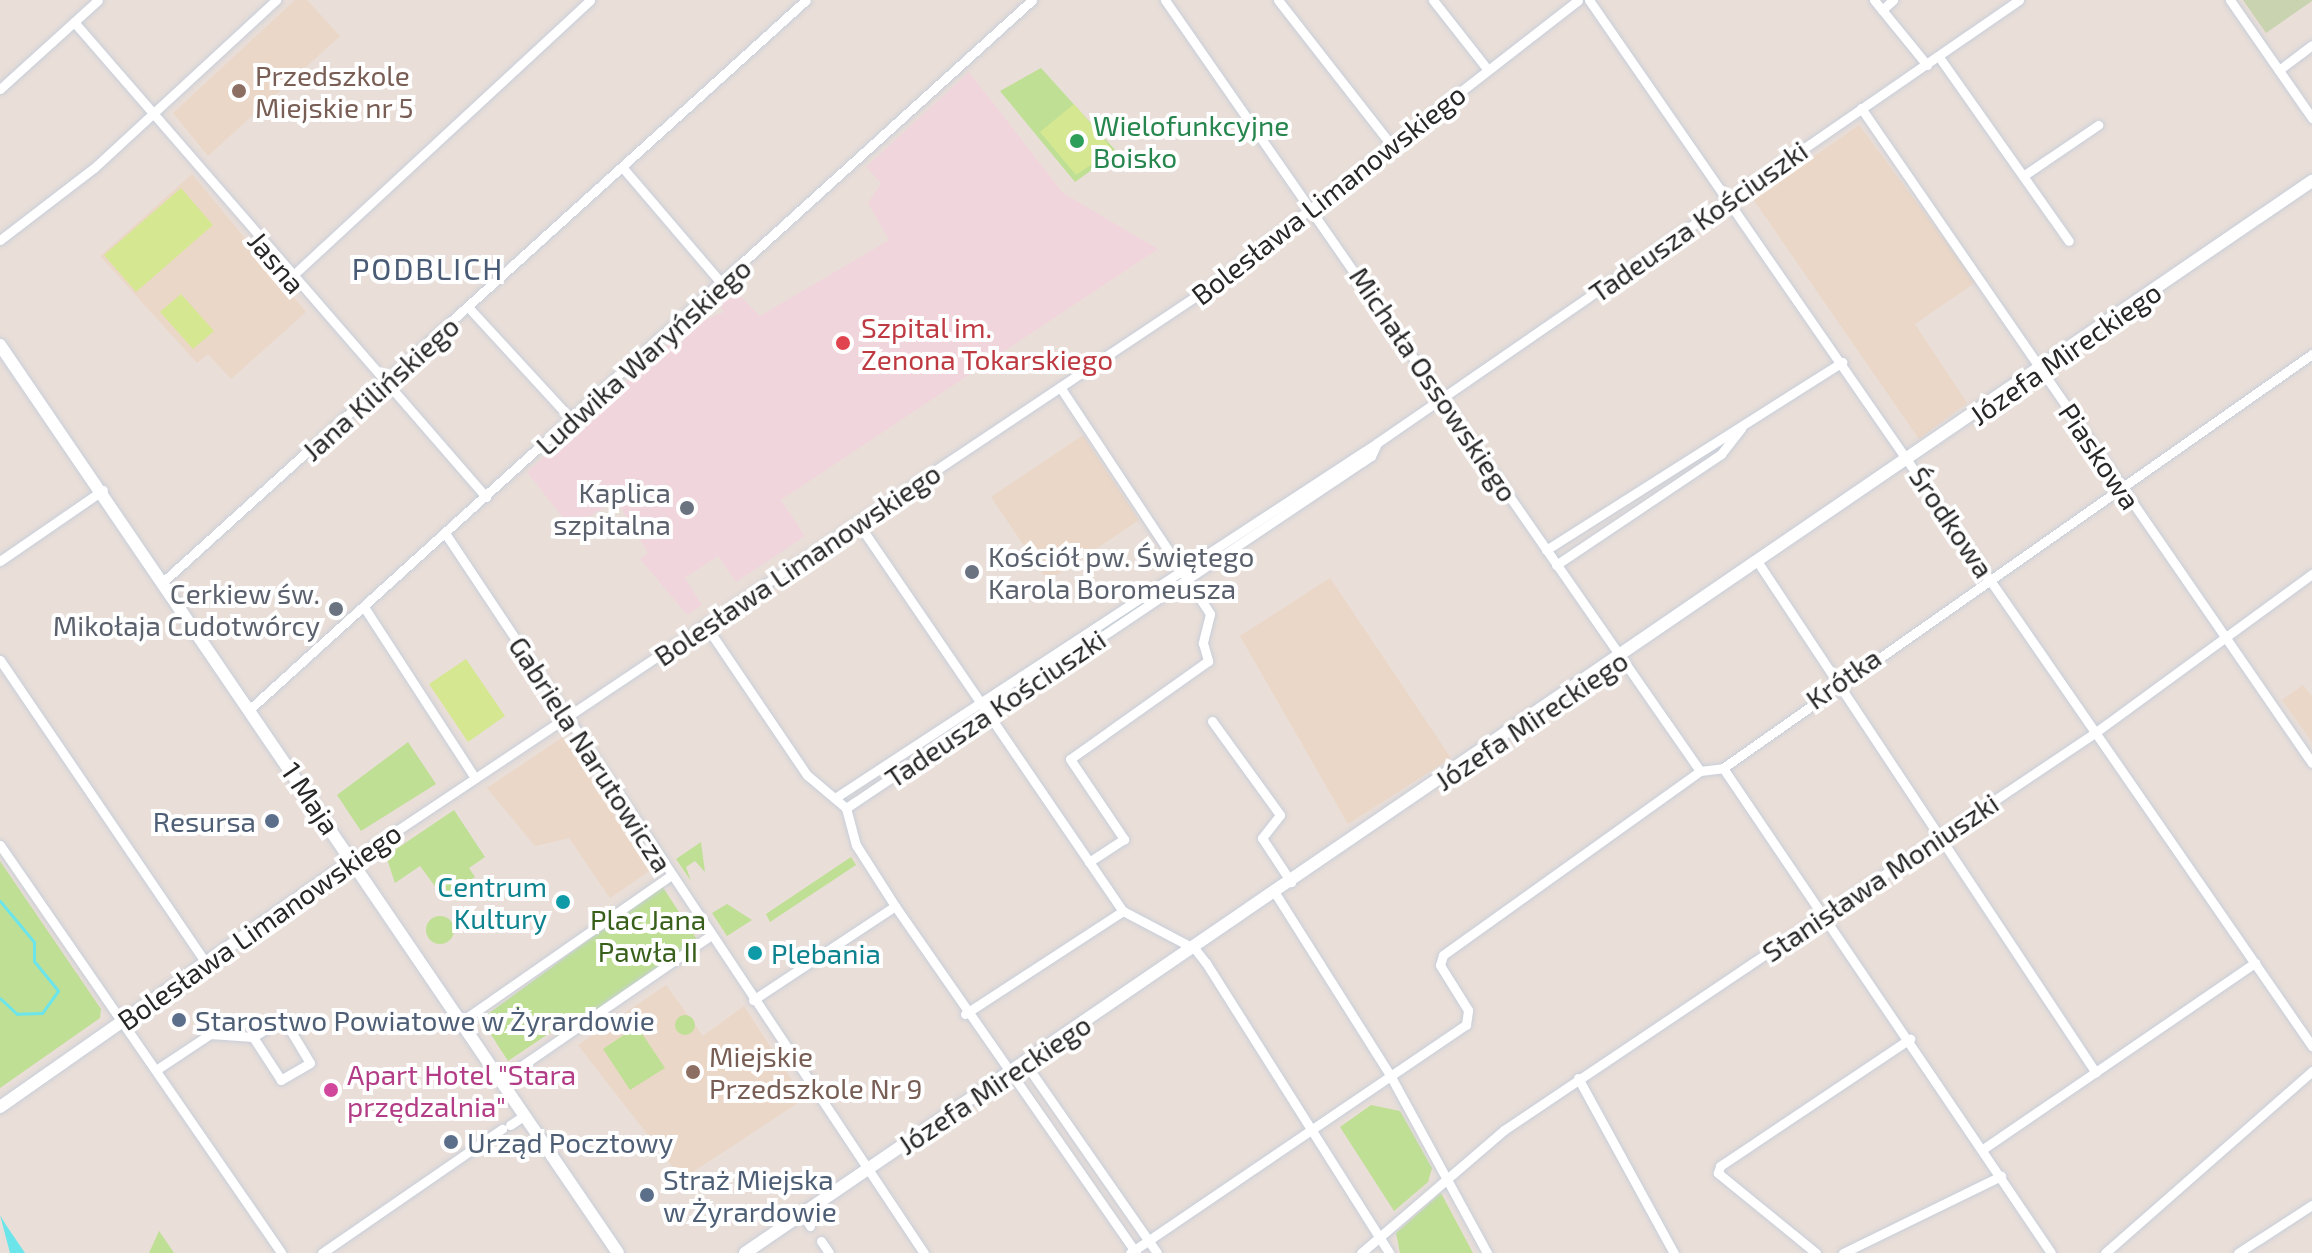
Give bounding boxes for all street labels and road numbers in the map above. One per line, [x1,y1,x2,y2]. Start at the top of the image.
street label: Bolesława Limanowskiego [1184,77,1472,311]
street label: Tadeusza Kościuszki [1582,133,1814,309]
street label: Jasna [241,224,313,300]
street label: Ludwika Waryńskiego [528,250,758,462]
street label: Michała Ossowskiego [1343,260,1525,508]
street label: Józefa Mireckiego [1963,275,2167,431]
street label: Jana Kilińskiego [295,309,465,467]
street label: Piaskowa [2052,396,2148,516]
street label: Bolesława Limanowskiego [647,455,947,673]
street label: Środkowa [1903,460,2001,584]
street label: Tadeusza Kościuszki [878,622,1112,794]
street label: Gabriela Narutowicza [502,630,680,878]
street label: Krótka [1799,640,1887,716]
street label: Józefa Mireckiego [1428,643,1634,797]
street label: 1 Maja [275,756,347,840]
street label: Stanisława Moniuszki [1756,785,2004,969]
street label: Bolesława Limanowskiego [111,815,407,1037]
street label: Józefa Mireckiego [891,1007,1097,1161]

